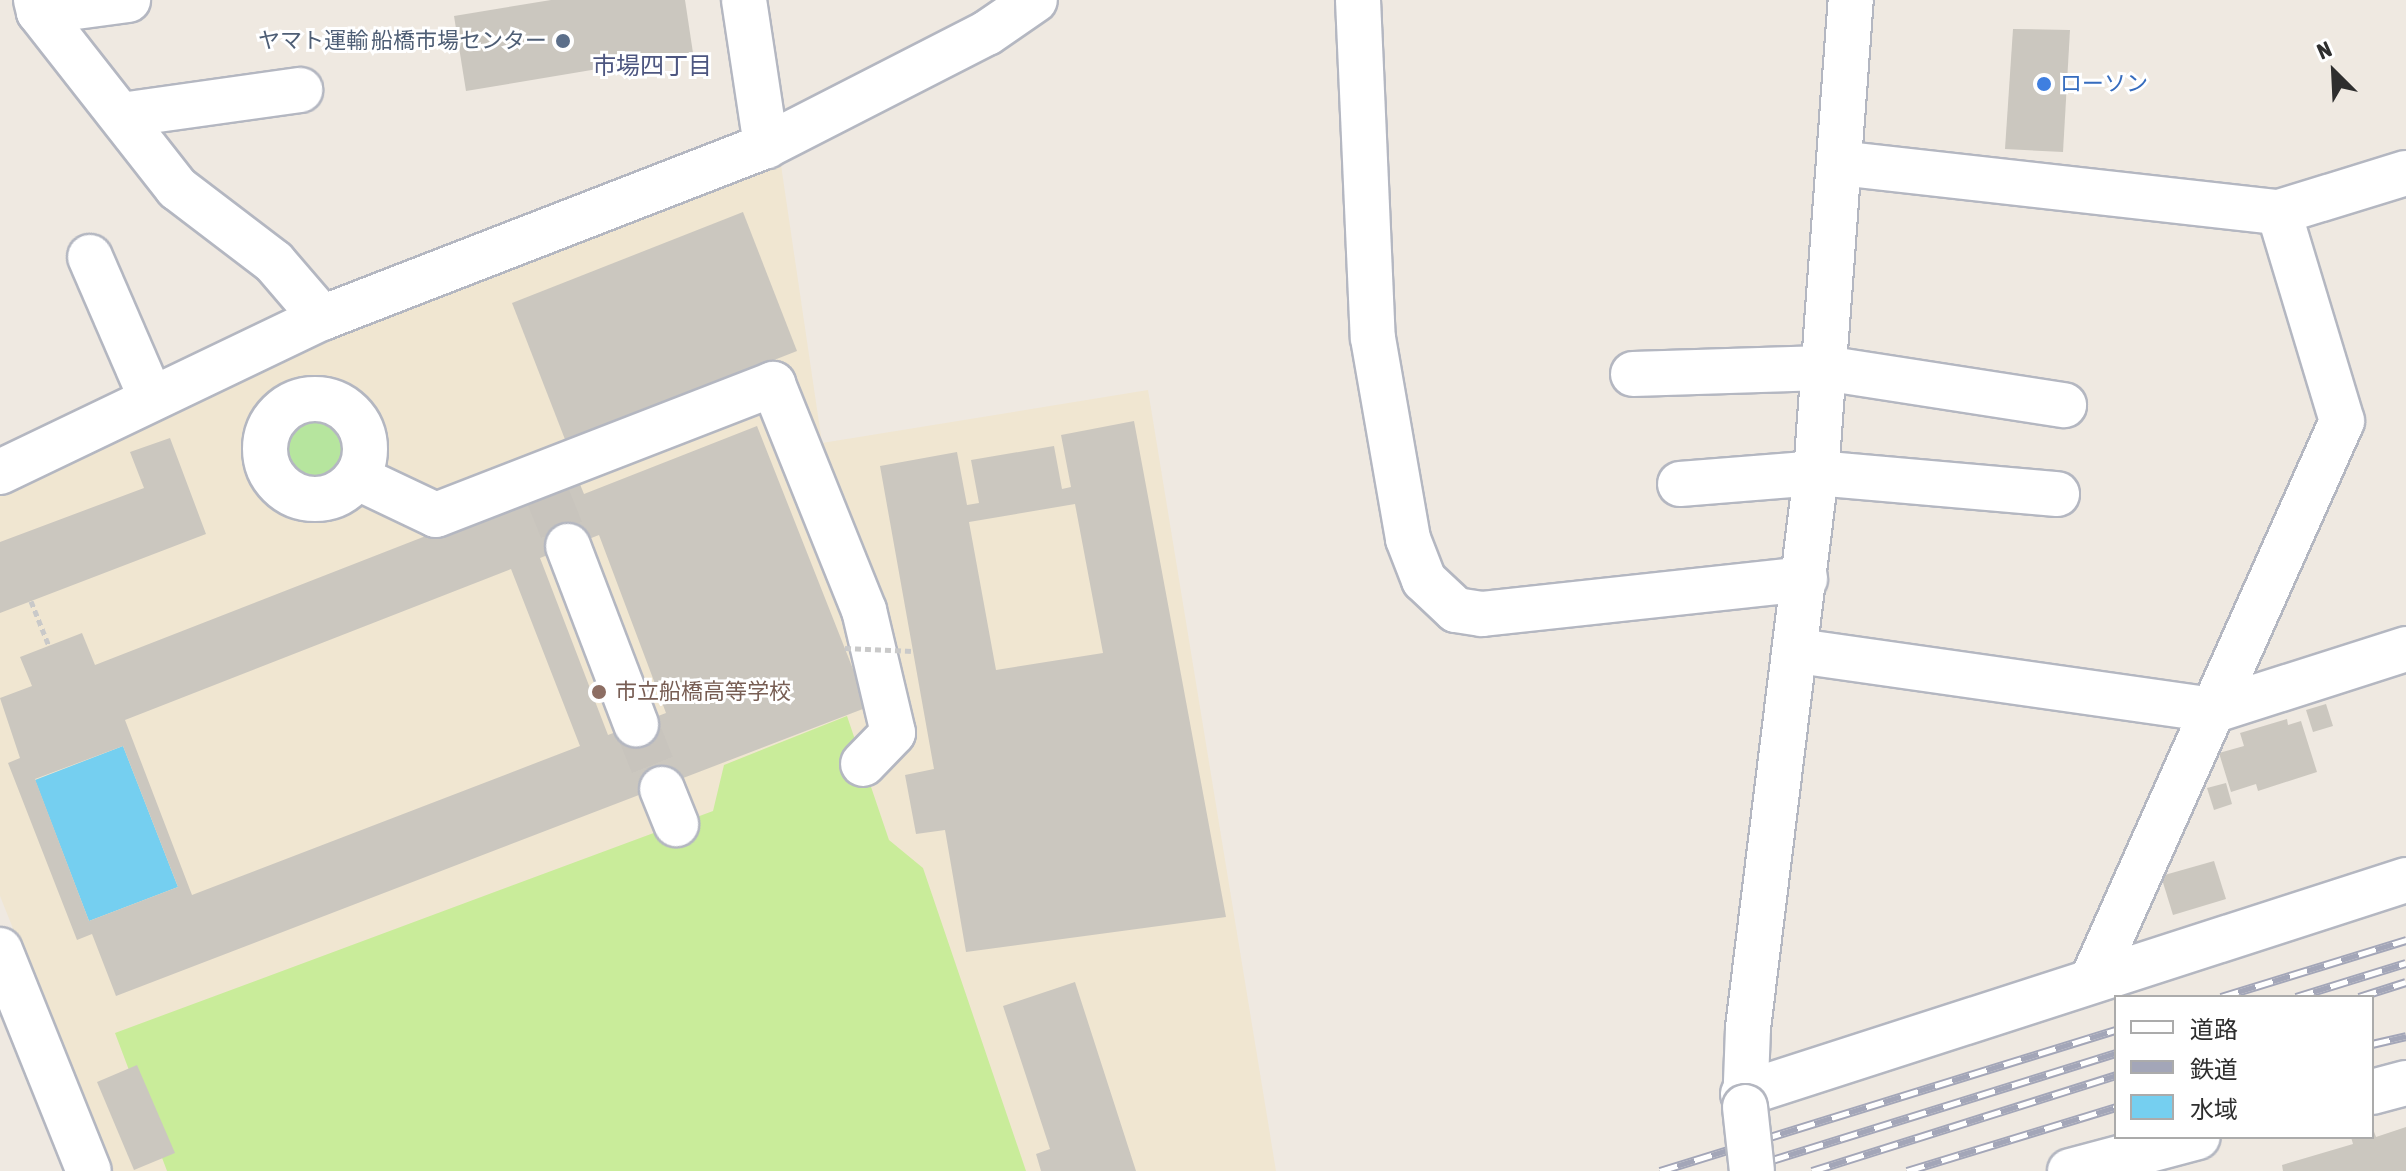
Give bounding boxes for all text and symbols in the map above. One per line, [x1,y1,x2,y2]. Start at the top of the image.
place label: ヤマト運輸 船橋市場センター [258,28,547,54]
marker: ヤマト運輸 船橋市場センター [554,32,572,50]
north arrow [2294,32,2374,112]
text: N [2313,36,2335,65]
district label: 市場四丁目 [592,52,712,80]
place label: ローソン [2060,71,2148,97]
marker: ローソン [2035,75,2053,93]
place label: 市立船橋高等学校 [615,679,791,705]
marker: 市立船橋高等学校 [590,683,608,701]
legend [2114,995,2374,1139]
text: 道路 [2190,1016,2238,1043]
text: 鉄道 [2190,1056,2238,1083]
text: 水域 [2190,1096,2238,1123]

